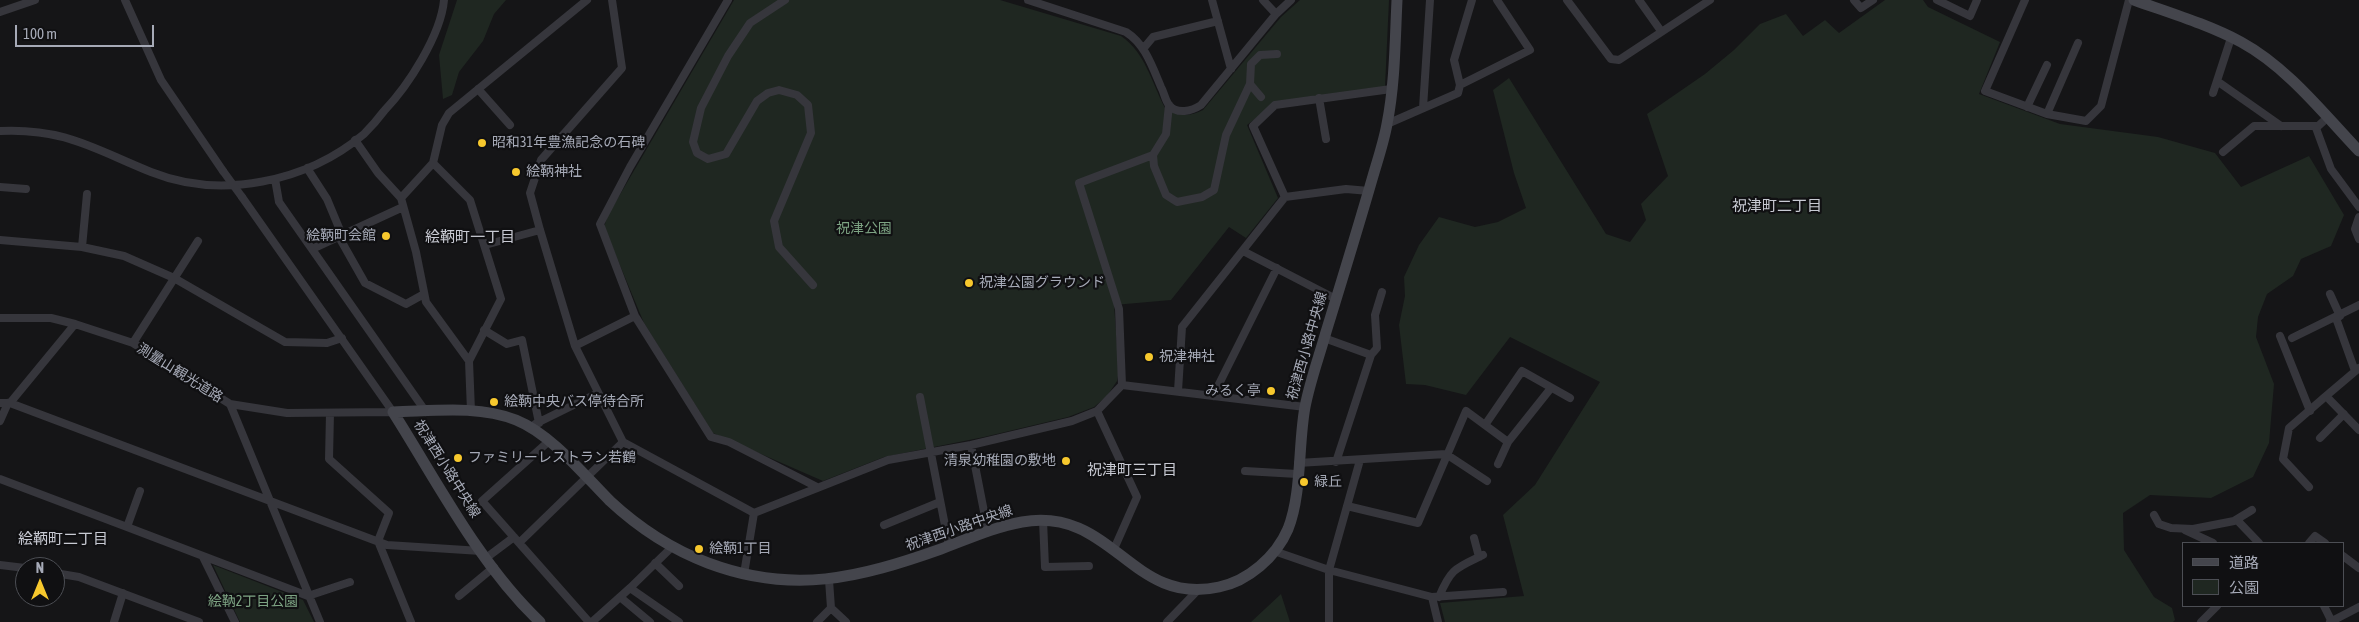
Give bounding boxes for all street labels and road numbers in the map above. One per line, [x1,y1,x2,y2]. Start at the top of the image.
street label: 祝津西小路中央線 [1283,290,1331,402]
street label: 測量山観光道路 [134,340,226,406]
street label: 祝津西小路中央線 [410,417,484,521]
street label: 祝津西小路中央線 [903,502,1015,554]

